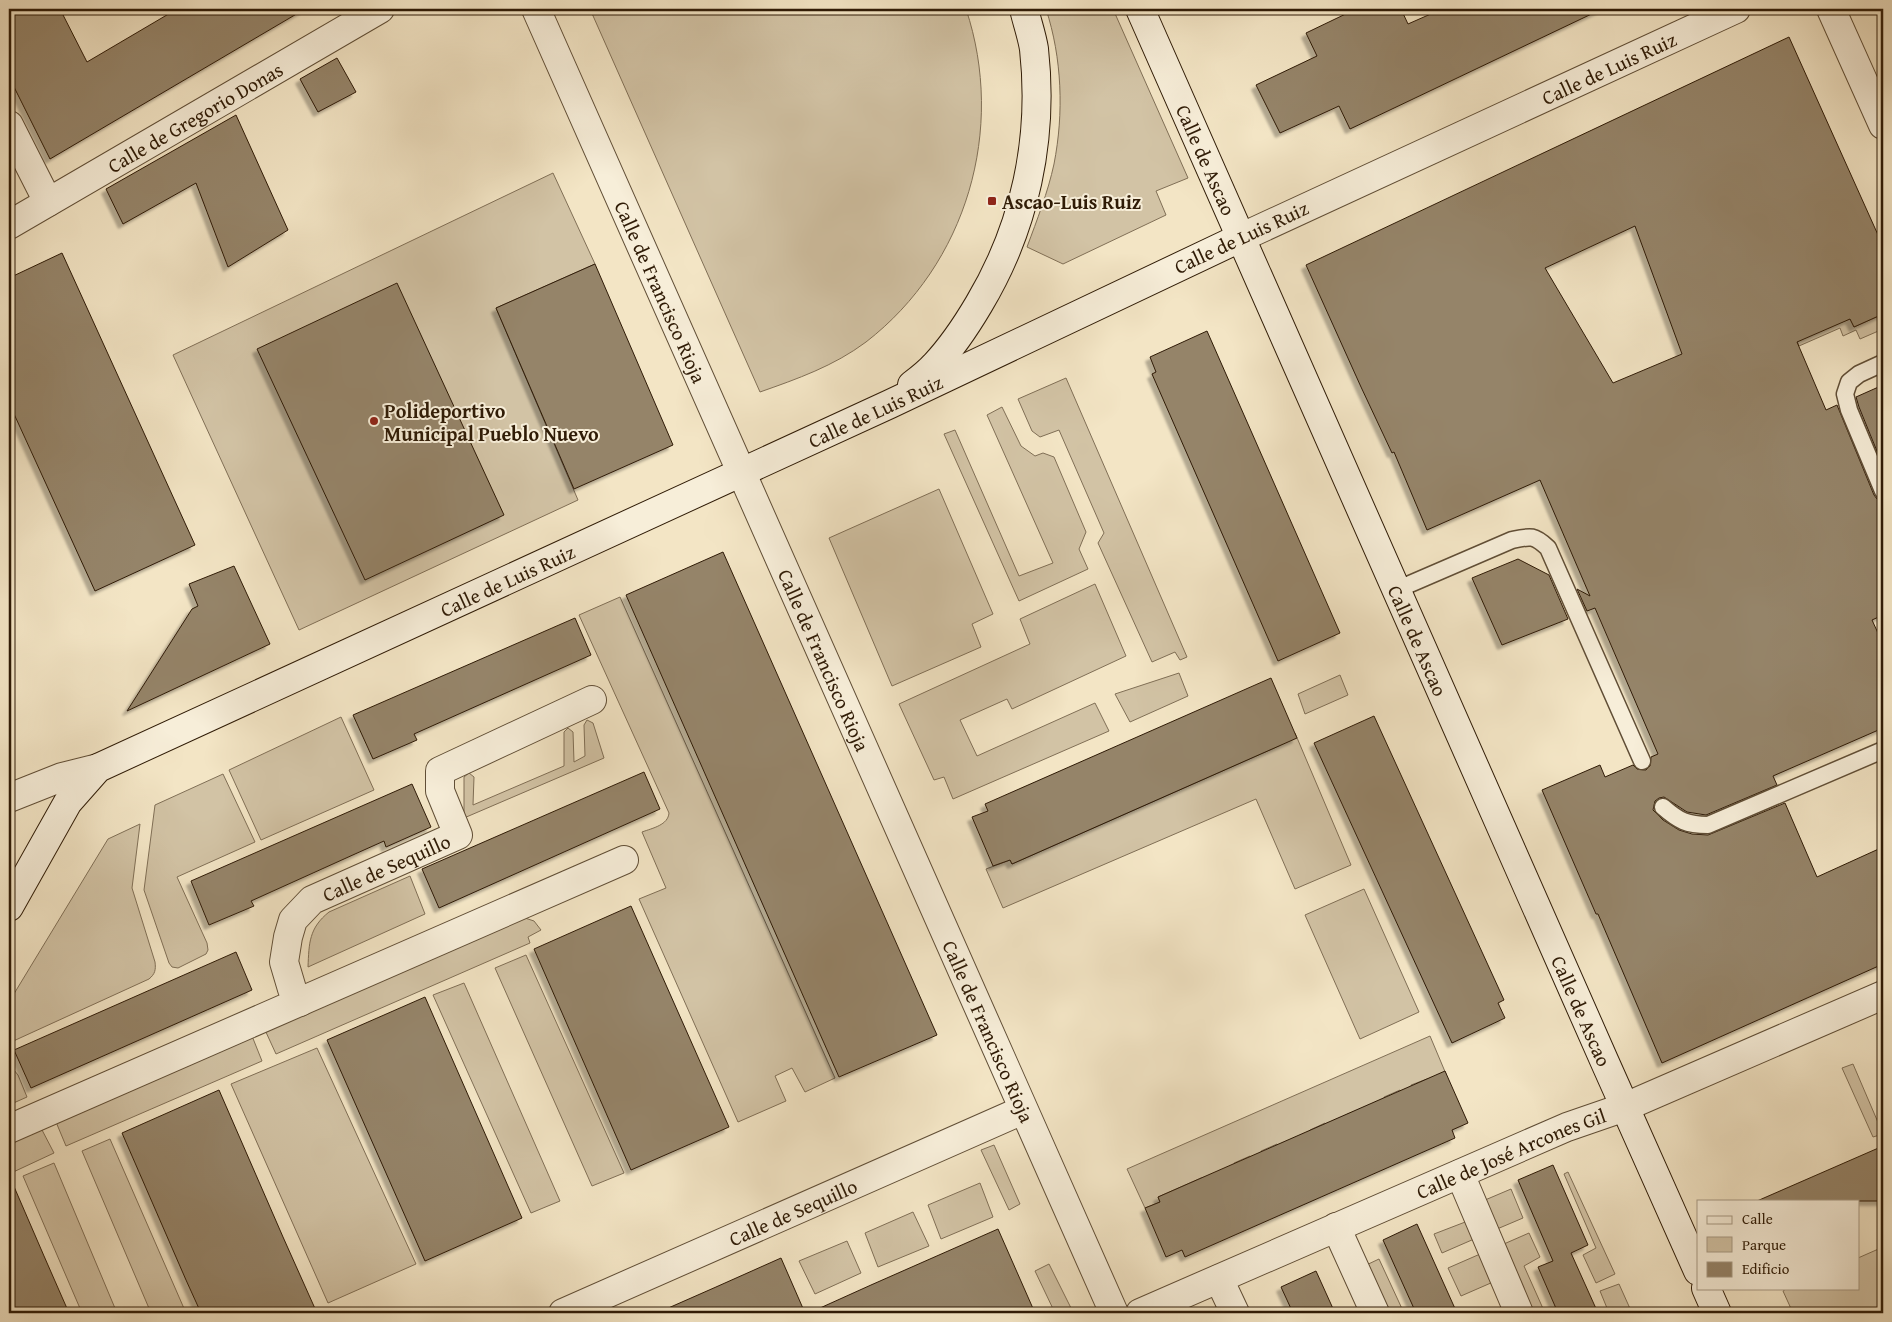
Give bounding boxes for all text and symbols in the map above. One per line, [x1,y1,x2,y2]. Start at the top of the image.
street label: Calle de Luis Ruiz [1537,24,1681,111]
street label: Calle de Gregorio Donas [102,54,288,179]
street label: Calle de Ascao [1169,100,1244,220]
place label: Ascao-Luis Ruiz [1002,187,1141,216]
street label: Calle de Luis Ruiz [1169,193,1313,281]
marker: Ascao-Luis Ruiz [986,195,998,207]
street label: Calle de Francisco Rioja [608,196,715,388]
street label: Calle de Luis Ruiz [803,367,947,454]
place label: Polideportivo Municipal Pueblo Nuevo [384,396,599,448]
marker: Polideportivo Municipal Pueblo Nuevo [368,415,380,427]
street label: Calle de Luis Ruiz [435,536,579,623]
street label: Calle de Francisco Rioja [771,564,878,756]
street label: Calle de Ascao [1381,580,1456,700]
street label: Calle de Sequillo [317,826,455,908]
street label: Calle de Francisco Rioja [936,935,1042,1127]
street label: Calle de Ascao [1545,951,1619,1071]
street label: Calle de José Arcones Gil [1411,1100,1610,1206]
street label: Calle de Sequillo [724,1171,861,1253]
legend [1697,1200,1860,1290]
text: Calle [1742,1208,1773,1229]
text: Parque [1742,1234,1786,1255]
text: Edificio [1742,1258,1790,1279]

